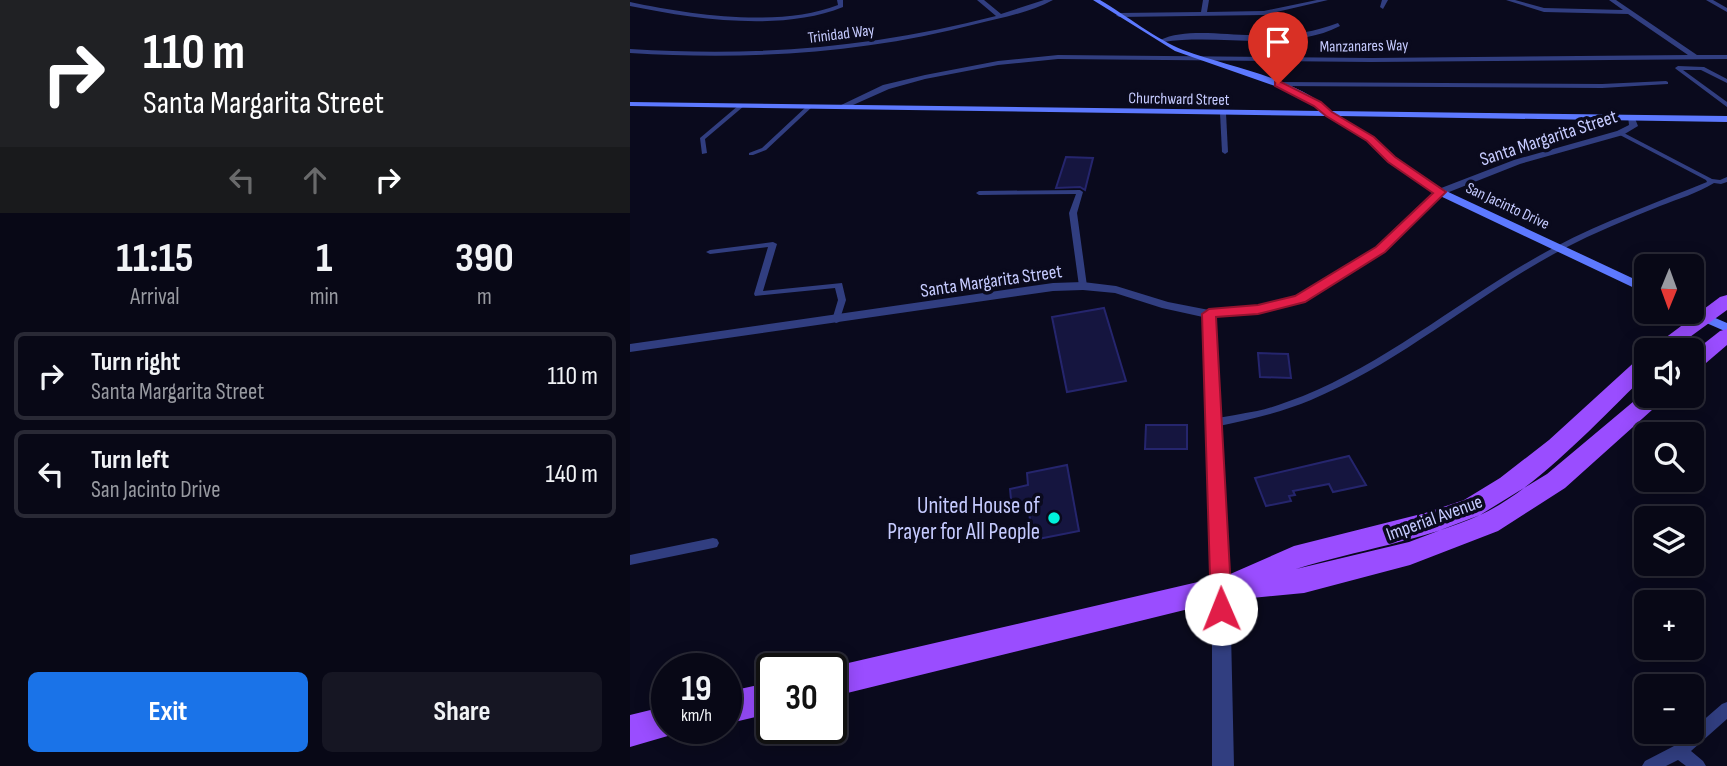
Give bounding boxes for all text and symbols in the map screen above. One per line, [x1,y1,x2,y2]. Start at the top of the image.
pin [1248,12.0,1308,84]
street label: Trinidad Way [807,21,876,48]
icon: arrive [1259,23,1297,61]
text: 110 m [143,24,245,83]
icon: right [28,28,119,119]
street label: Manzanares Way [1320,36,1409,57]
text: Santa Margarita Street [143,84,384,123]
street label: Churchward Street [1128,89,1230,110]
street label: Santa Margarita Street [1477,105,1620,171]
icon: left [223,161,261,199]
icon: ahead [296,161,334,199]
icon: right [369,161,407,199]
street label: San Jacinto Drive [1463,179,1552,234]
text: 11:15 [116,233,194,284]
text: 1 [316,233,332,284]
text: 390 [455,233,514,284]
north arrow [1634,254,1704,324]
map controls [1634,254,1704,744]
street label: Santa Margarita Street [919,260,1064,303]
text: Arrival [130,283,180,311]
text: min [310,283,339,311]
text: m [477,283,492,311]
button: sound [1634,338,1704,408]
text: Turn right [91,347,180,378]
icon: right [32,357,70,395]
text: 110 m [547,361,598,392]
text: Santa Margarita Street [91,378,264,406]
button: search [1634,422,1704,492]
text: Turn left [91,445,169,476]
icon: left [32,455,70,493]
text: 140 m [546,459,598,490]
text: San Jacinto Drive [91,476,220,504]
street label: Imperial Avenue [1383,490,1486,546]
place label: United House of Prayer for All People [887,492,1040,546]
button: layers [1634,506,1704,576]
marker: United House of Prayer for All People [1046,510,1062,526]
position arrow [1184,572,1258,646]
button: + [1634,590,1704,660]
speed limit sign: 30 [756,653,847,744]
text: 19 [681,668,712,711]
button: Exit [28,672,308,752]
button: Share [322,672,602,752]
button: − [1634,674,1704,744]
text: km/h [681,705,712,726]

